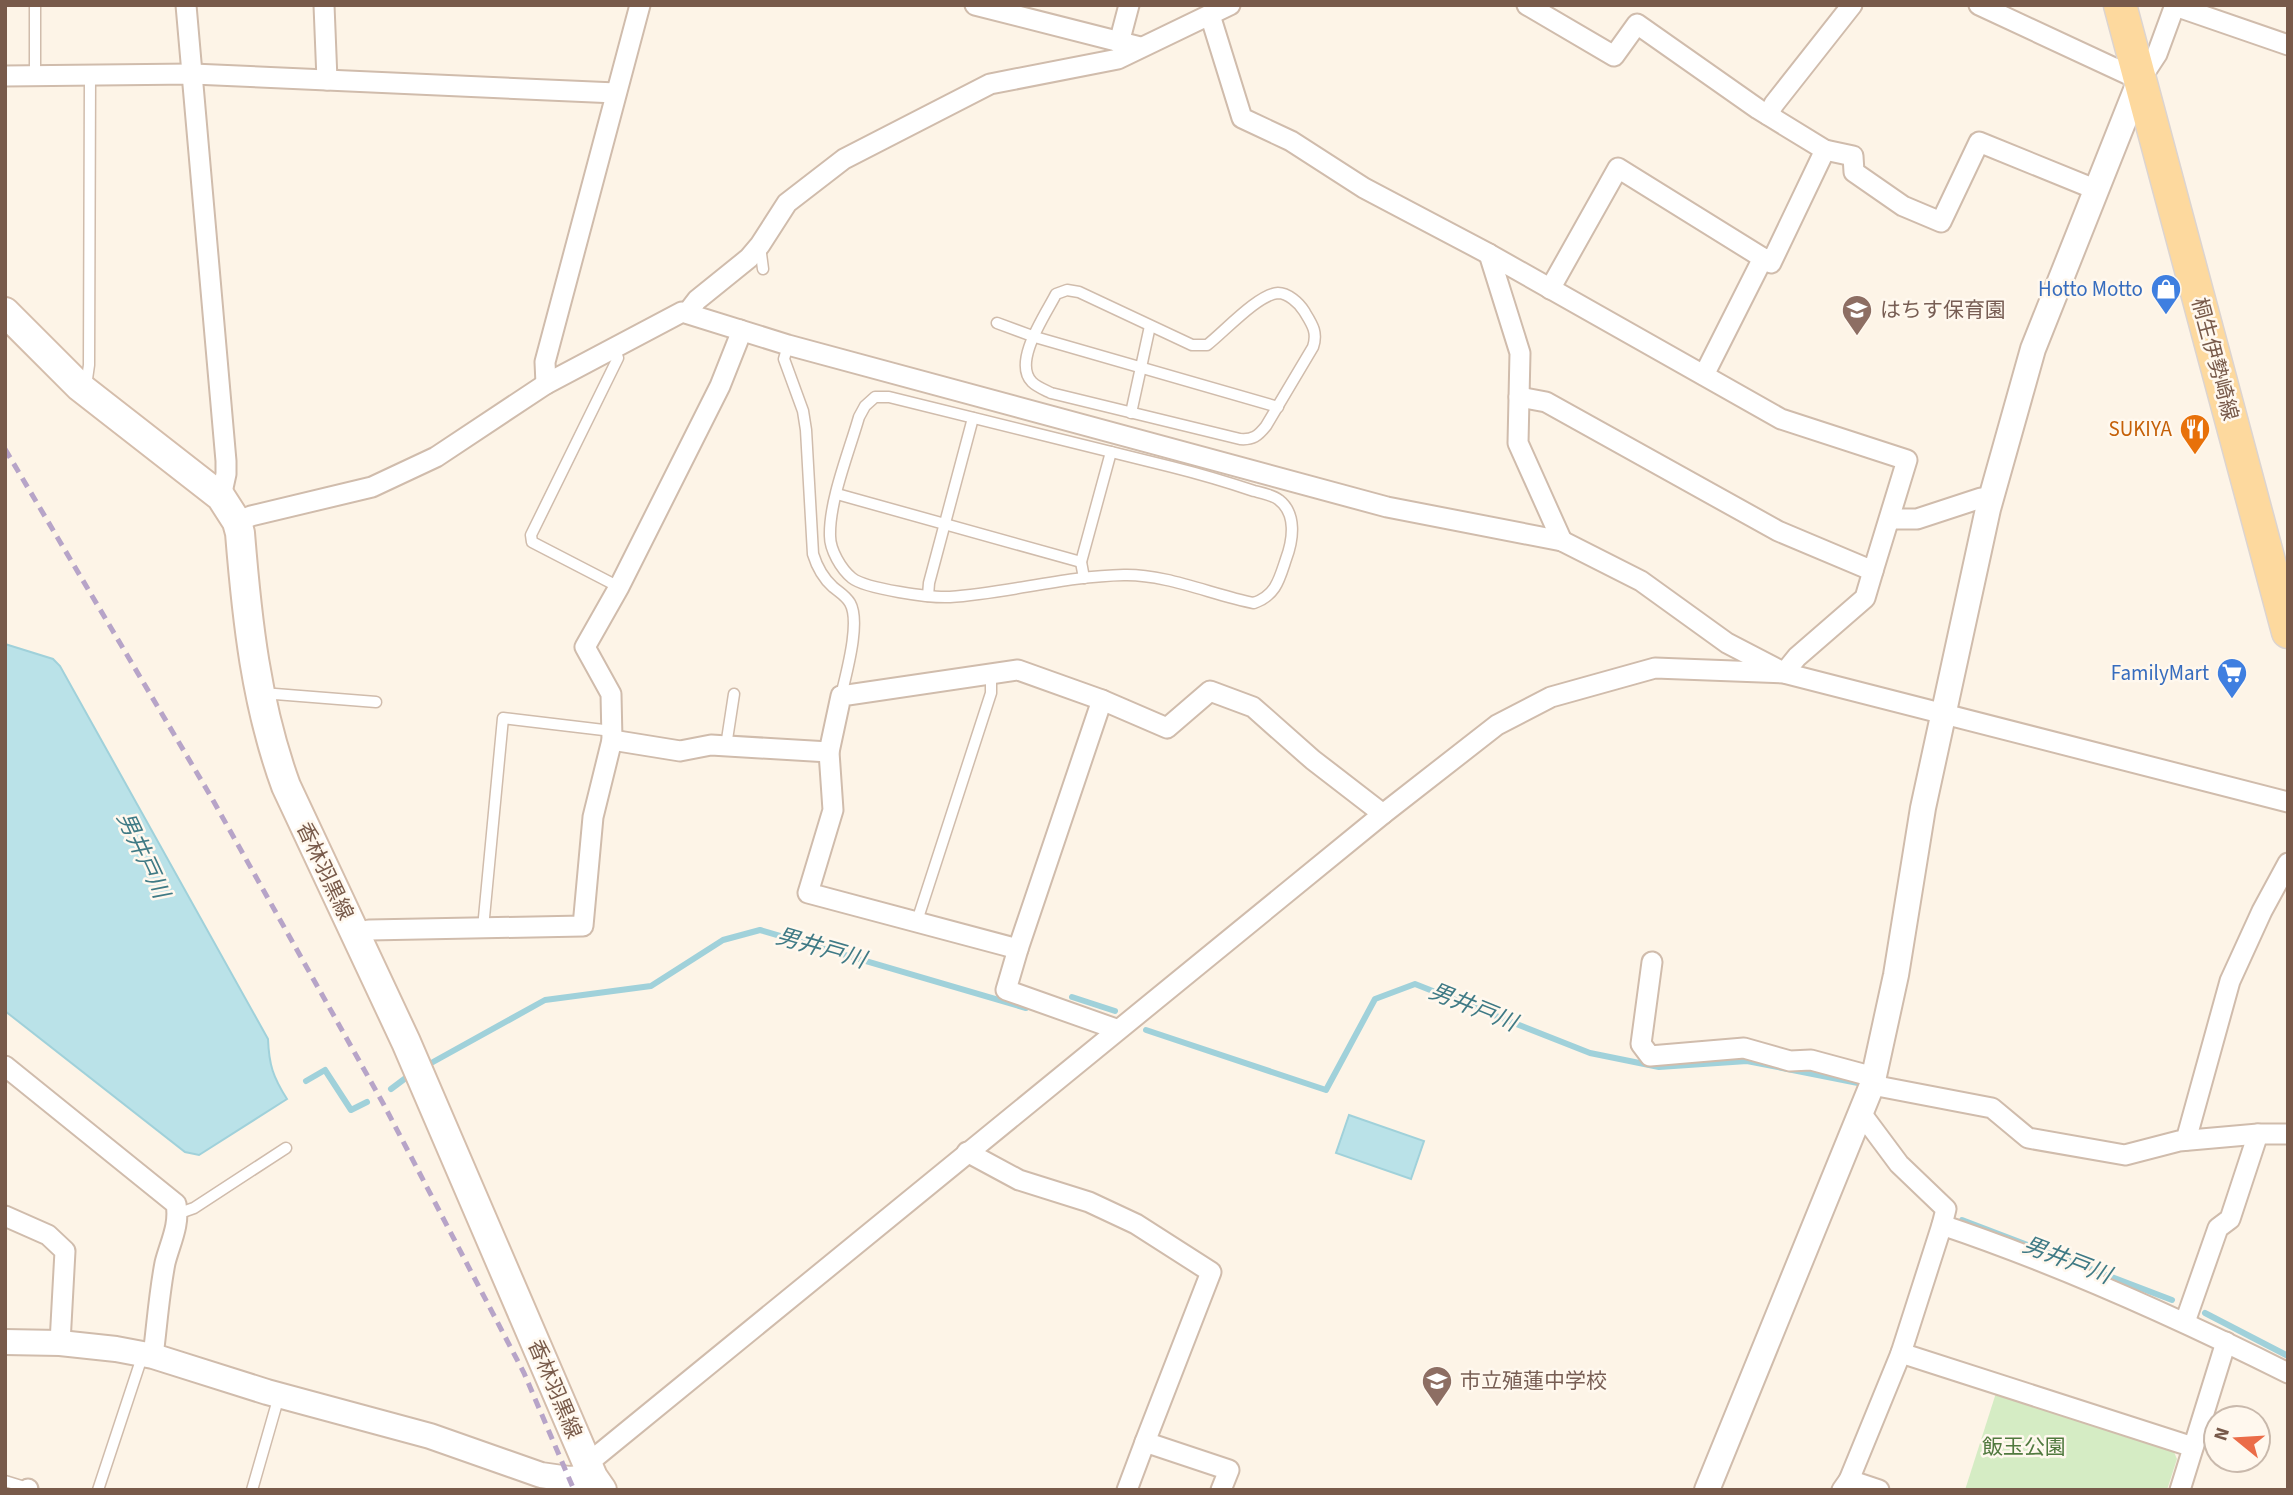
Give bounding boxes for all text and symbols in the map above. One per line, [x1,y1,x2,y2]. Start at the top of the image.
shop icon: Hotto Motto [2149,272,2183,316]
place label: Hotto Motto [2038,274,2143,304]
school or university icon: はちす保育園 [1840,293,1874,337]
street label: 桐生伊勢崎線 [2184,294,2246,424]
place label: はちす保育園 [1880,295,2006,325]
restaurant icon: SUKIYA [2178,412,2212,456]
place label: SUKIYA [2108,414,2173,444]
supermarket icon: FamilyMart [2215,656,2249,700]
place label: FamilyMart [2111,658,2209,688]
water label: 男井戸川 [109,806,179,906]
street label: 香林羽黒線 [289,817,361,925]
water label: 男井戸川 [772,919,873,977]
water label: 男井戸川 [1424,974,1525,1041]
water label: 男井戸川 [2018,1228,2119,1293]
street label: 香林羽黒線 [521,1335,589,1443]
school or university icon: 市立殖蓮中学校 [1420,1364,1454,1408]
place label: 市立殖蓮中学校 [1460,1366,1607,1396]
north arrow [2202,1404,2272,1474]
text: N [2207,1424,2237,1444]
park label: 飯玉公園 [1982,1432,2066,1462]

